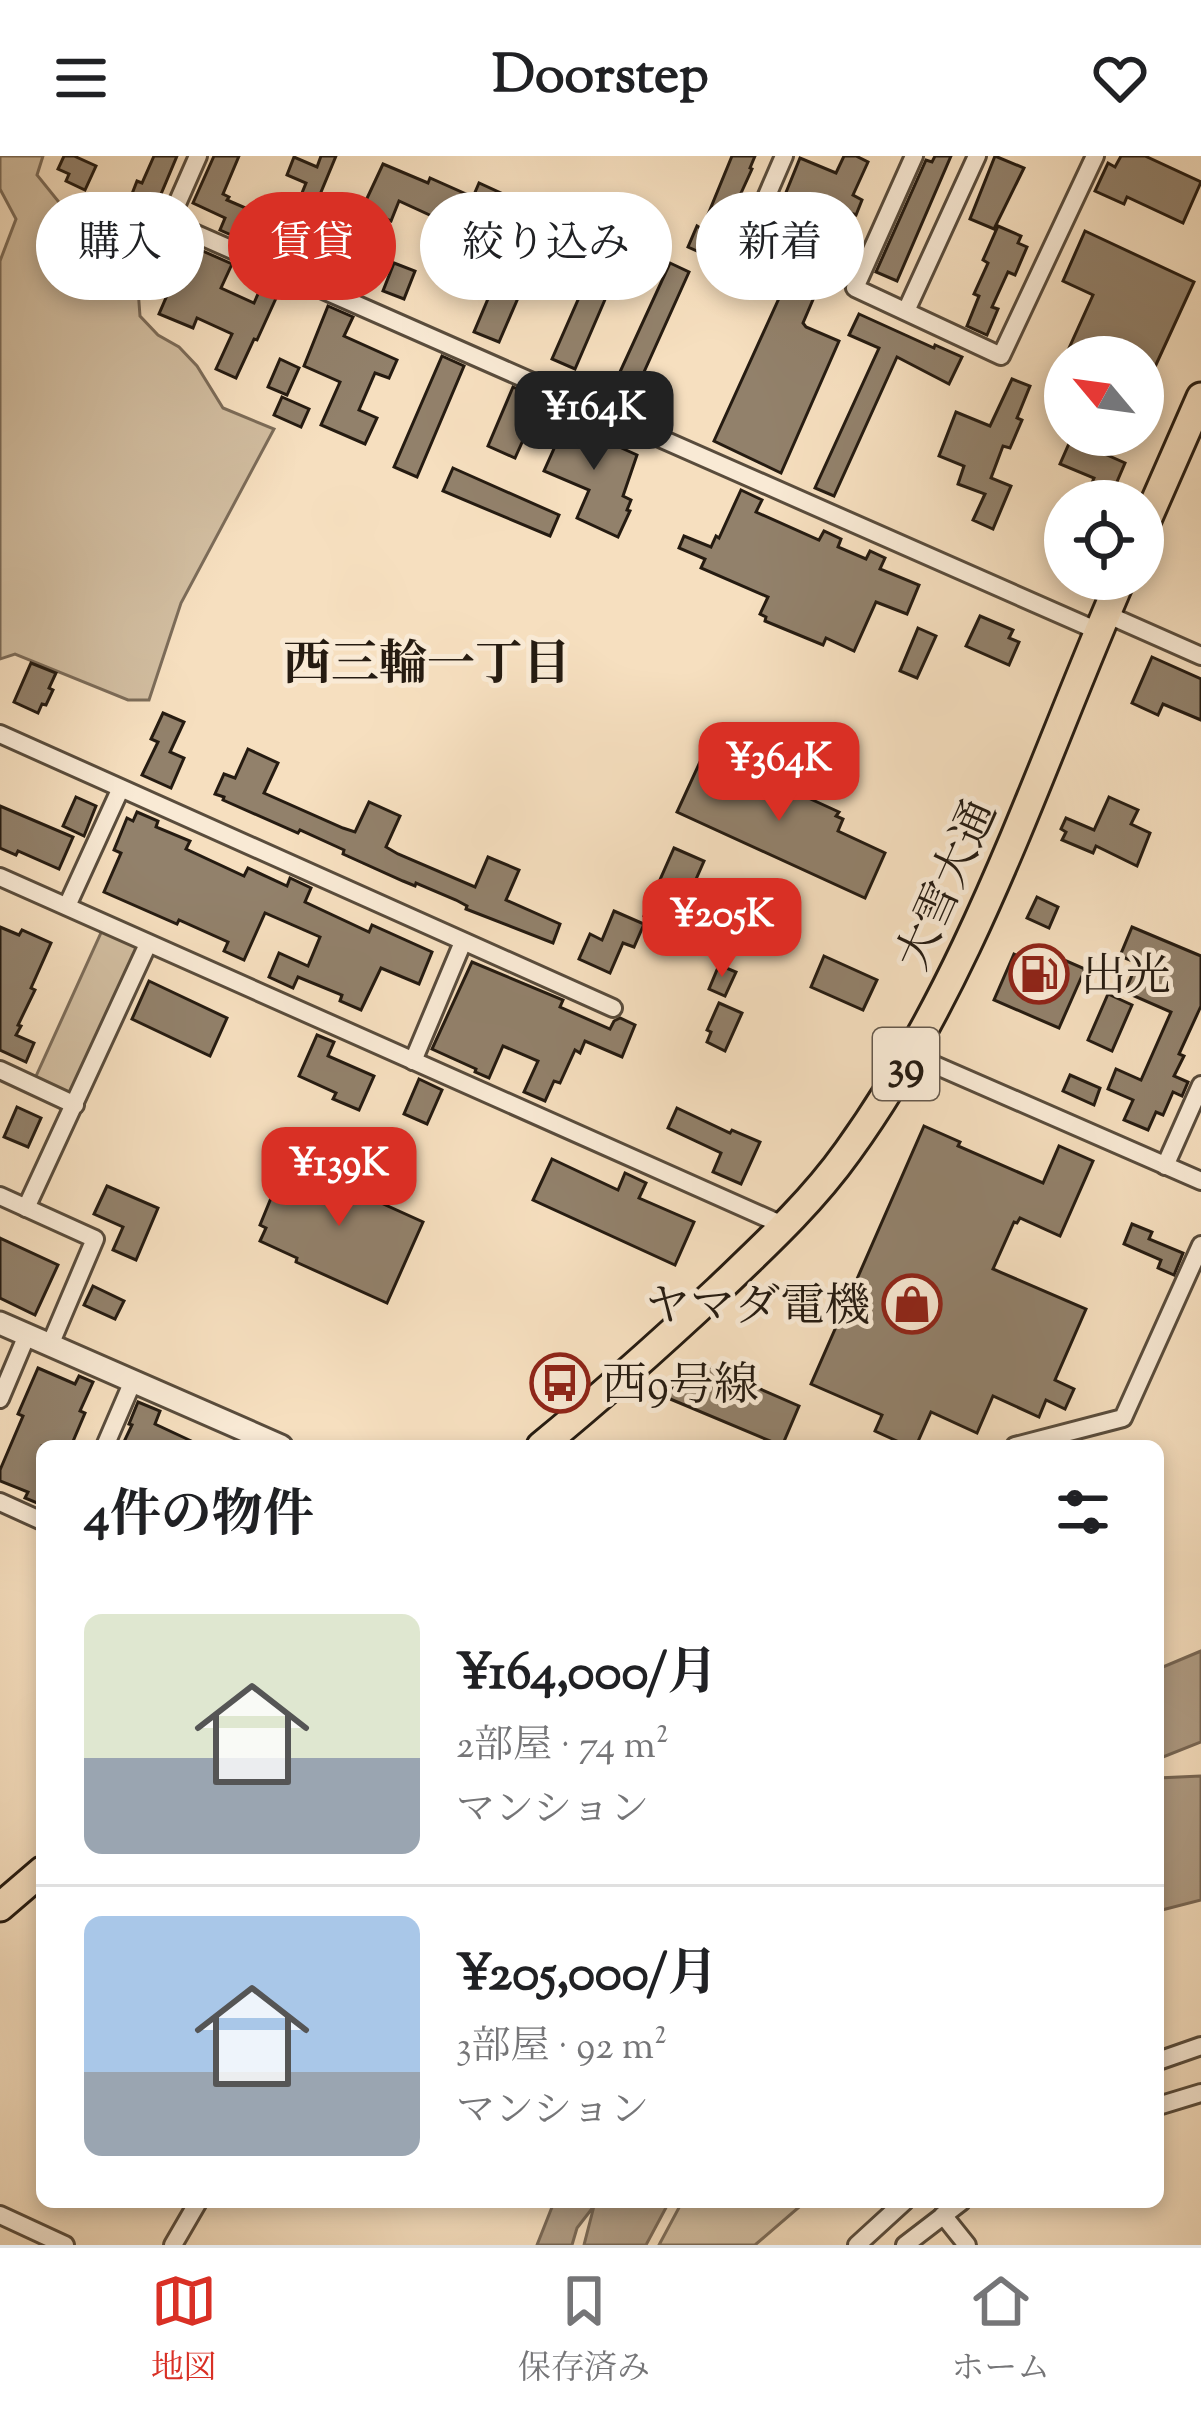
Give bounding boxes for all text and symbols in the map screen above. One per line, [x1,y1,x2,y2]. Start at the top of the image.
text: Doorstep [492,39,709,117]
icon: menu [48,45,114,111]
icon: heart [1087,45,1153,111]
chip: 購入 [36,192,204,300]
chip: 賃貸 [228,192,396,300]
chip: 絞り込み [420,192,672,300]
chip: 新着 [696,192,864,300]
north arrow [1044,336,1164,456]
map controls [1044,336,1164,600]
pin: ¥164K [510,371,678,473]
text: ¥164K [542,382,646,438]
button: locate [1044,480,1164,600]
district label: 西三輪一丁目 [283,633,571,702]
pin: ¥364K [695,722,863,824]
text: ¥364K [725,733,833,789]
street label: 大雪大通 [884,791,1016,982]
pin: ¥205K [638,878,806,980]
text: ¥205K [669,889,775,945]
fuel station icon: 出光 [1008,943,1070,1005]
place label: 出光 [1081,947,1171,1012]
road number: 39 [873,1028,939,1100]
pin: ¥139K [255,1127,423,1229]
text: ¥139K [289,1138,389,1194]
shop icon: ヤマダ電機 [881,1273,943,1335]
place label: ヤマダ電機 [645,1277,870,1342]
bus stop icon: 西9号線 [529,1352,591,1414]
place label: 西9号線 [602,1356,759,1421]
icon: filters [1050,1479,1116,1545]
text: 4件の物件 [84,1481,314,1554]
text: ¥164,000/月 [456,1639,718,1712]
icon: home [180,1662,324,1806]
text: 2部屋 · 74 m² [456,1720,669,1776]
text: マンション [456,1784,649,1840]
text: ¥205,000/月 [456,1940,719,2013]
icon: home [180,1964,324,2108]
text: 3部屋 · 92 m² [456,2021,667,2077]
text: マンション [456,2085,649,2141]
tab: 地図 [151,2268,217,2394]
tab: 保存済み [518,2268,650,2394]
tab: ホーム [951,2268,1050,2394]

